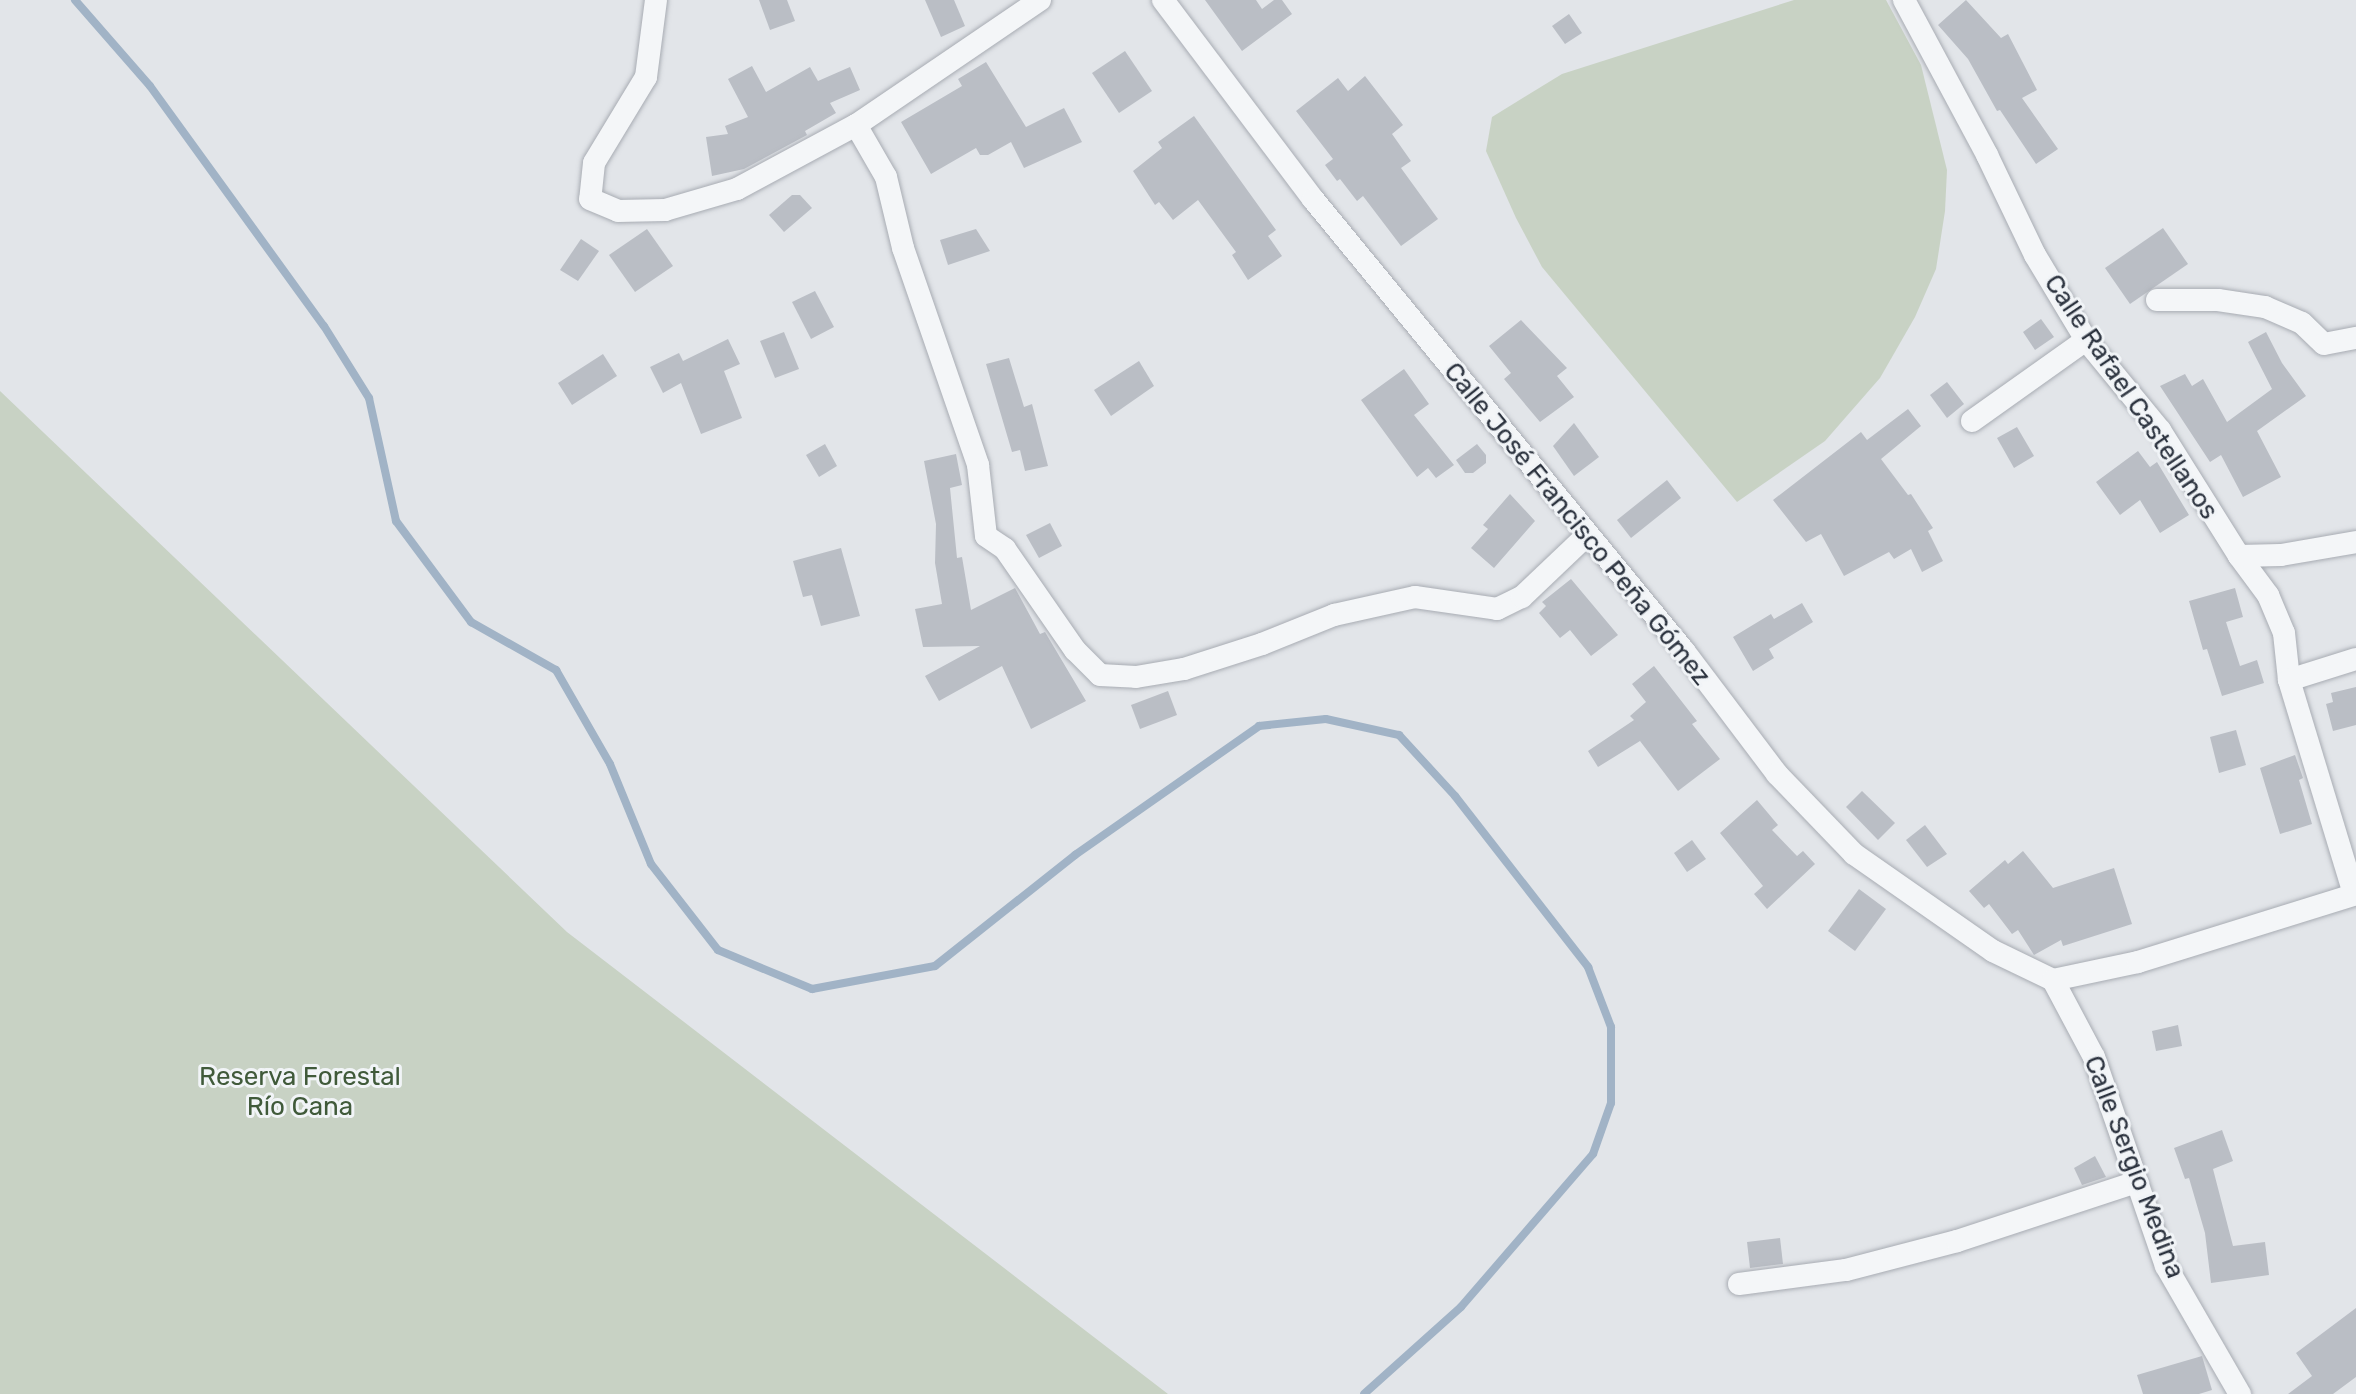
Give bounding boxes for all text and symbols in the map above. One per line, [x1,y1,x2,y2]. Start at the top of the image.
street label: Calle Rafael Castellanos [2037,269,2225,525]
street label: Calle José Francisco Peña Gómez [1437,356,1717,692]
street label: Calle Sergio Medina [2077,1051,2191,1283]
park label: Reserva Forestal Río Cana [199,1061,401,1122]

